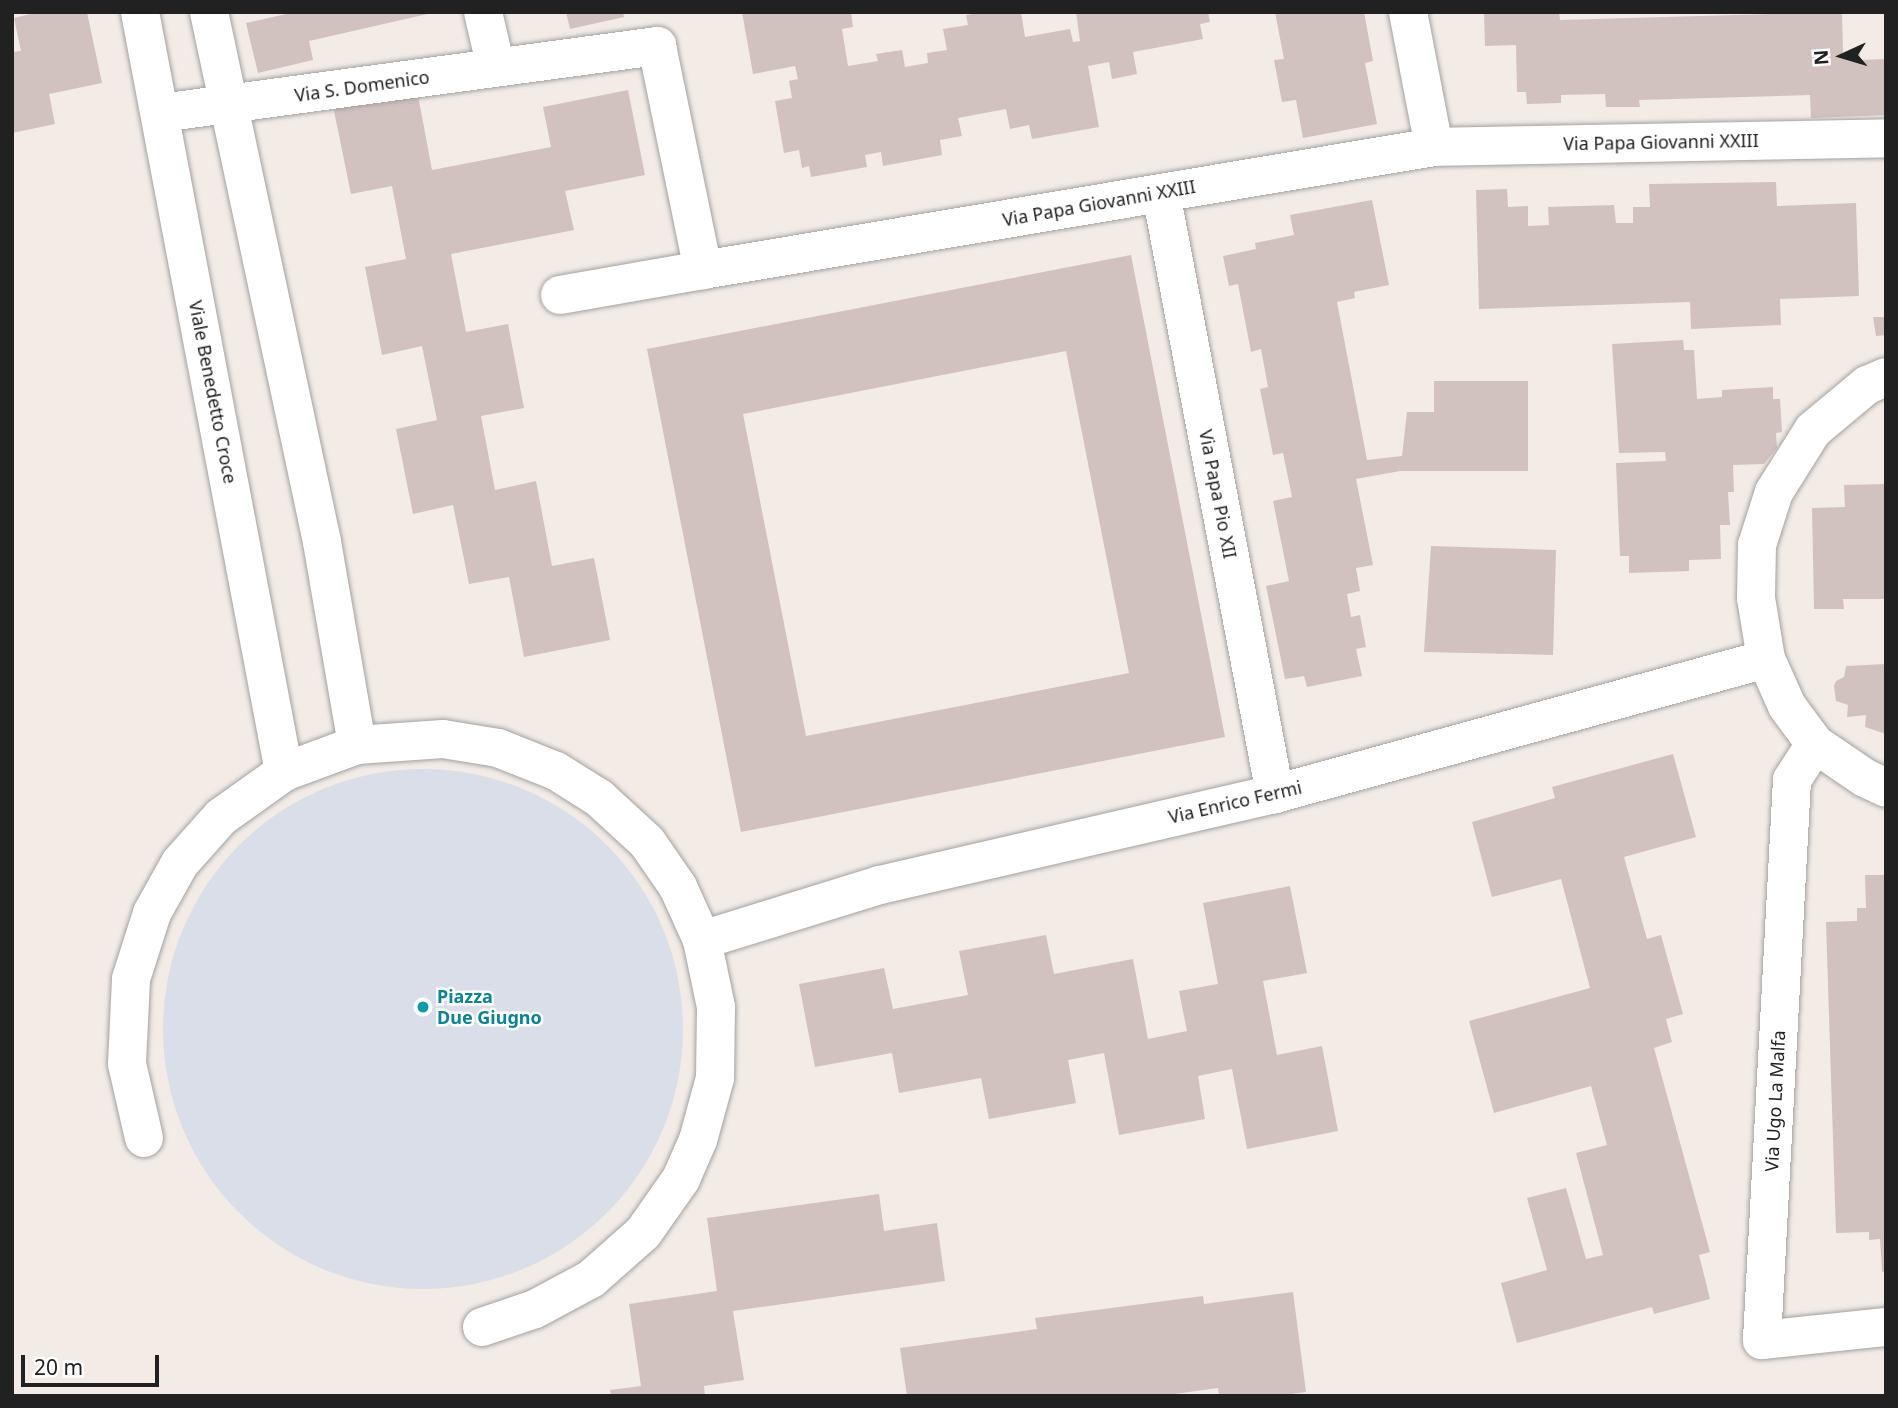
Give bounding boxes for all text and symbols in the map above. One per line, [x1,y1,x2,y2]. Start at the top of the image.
north arrow [1807,21,1877,91]
text: N [1808,49,1835,66]
street label: Via S. Domenico [293,66,431,106]
street label: Via Papa Giovanni XXIII [1563,129,1759,155]
street label: Via Papa Giovanni XXIII [1001,175,1197,231]
street label: Viale Benedetto Croce [185,299,241,485]
street label: Via Papa Pio XII [1195,428,1241,560]
street label: Via Enrico Fermi [1166,776,1304,828]
place label: Piazza Due Giugno [437,986,542,1028]
marker: Piazza Due Giugno [415,999,431,1015]
street label: Via Ugo La Malfa [1761,1030,1789,1172]
scale bar [24,1342,163,1386]
text: 20 m [34,1353,83,1381]

